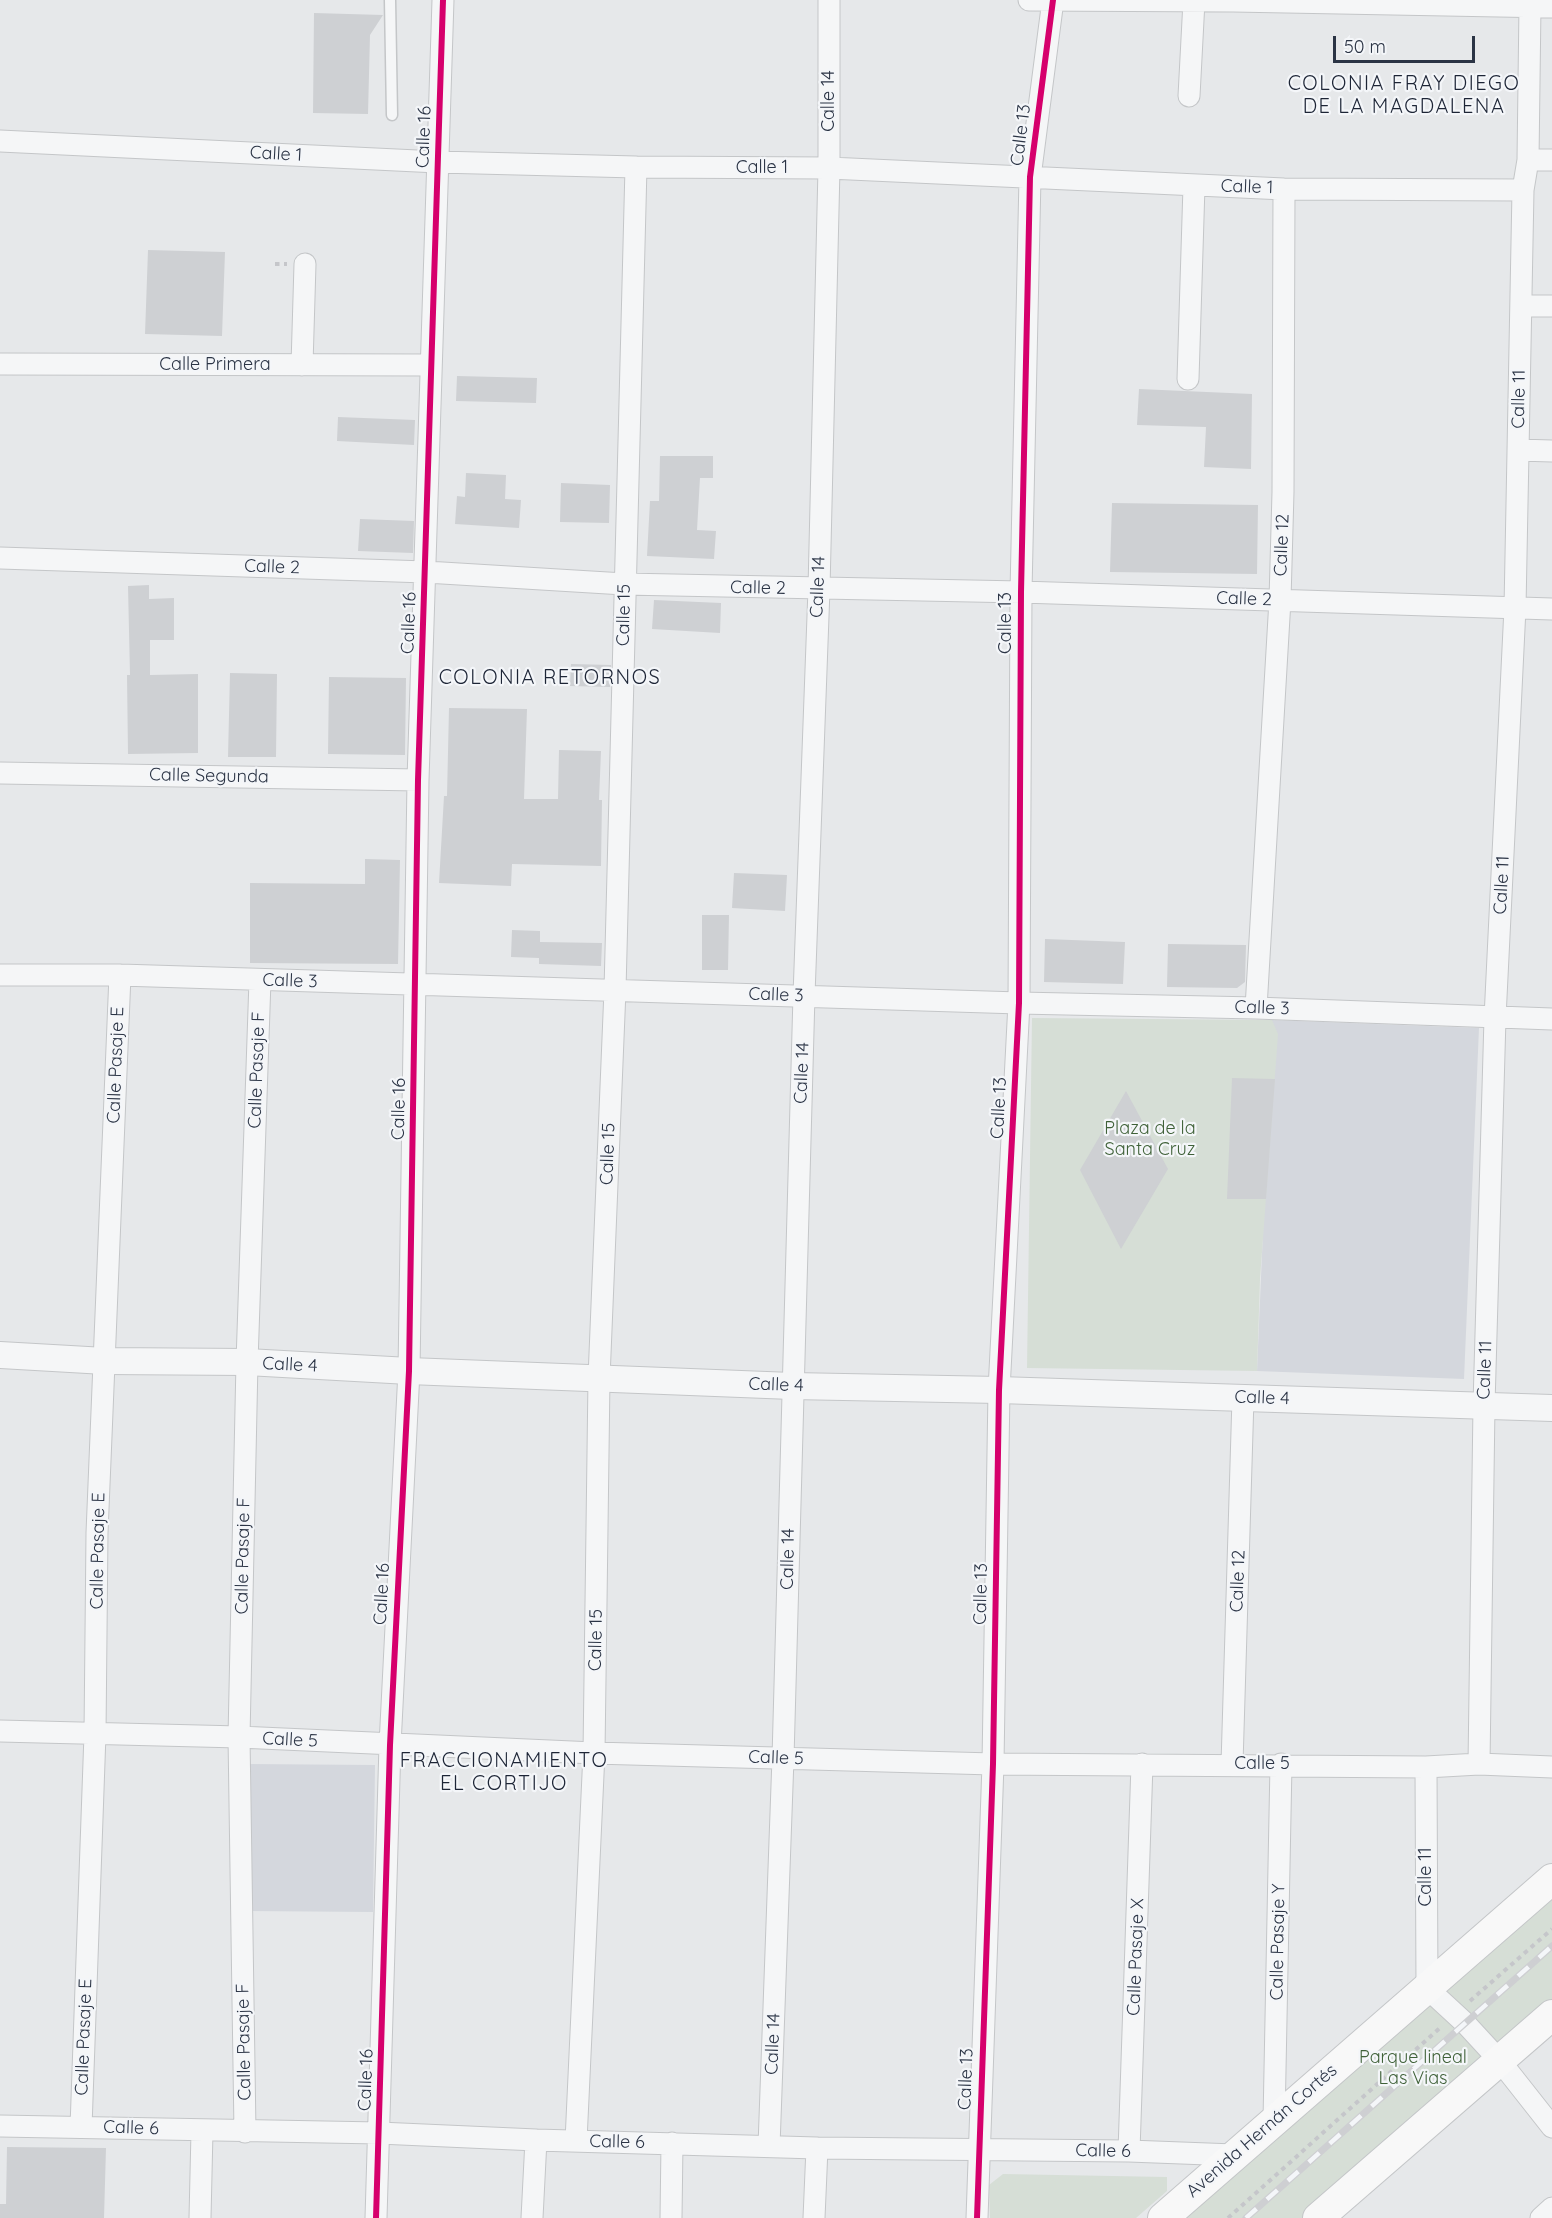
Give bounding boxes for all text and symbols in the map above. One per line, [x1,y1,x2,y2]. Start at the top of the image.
scale bar [1336,24,1478,62]
text: 50 m [1344,35,1386,58]
street label: Calle 14 [818,70,840,132]
district label: COLONIA FRAY DIEGO DE LA MAGDALENA [1288,72,1520,119]
street label: Calle 13 [1007,103,1035,167]
street label: Calle 16 [412,106,436,168]
street label: Calle 1 [249,142,303,166]
street label: Calle 1 [736,157,788,179]
street label: Calle 1 [1220,175,1274,199]
street label: Calle Primera [159,354,271,376]
street label: Calle 11 [1508,369,1530,429]
street label: Calle 12 [1270,513,1294,577]
street label: Calle 2 [244,555,300,579]
street label: Calle 14 [806,556,830,618]
street label: Calle 2 [730,577,786,599]
street label: Calle 15 [613,584,635,646]
street label: Calle 2 [1216,587,1272,611]
street label: Calle 16 [397,592,421,654]
street label: Calle 13 [995,592,1017,654]
district label: COLONIA RETORNOS [439,666,661,690]
street label: Calle Segunda [149,764,269,788]
street label: Calle 11 [1490,855,1514,915]
street label: Calle 3 [262,969,318,993]
street label: Calle 3 [748,983,804,1007]
street label: Calle 3 [1234,996,1290,1020]
street label: Calle Pasaje E [103,1006,129,1124]
street label: Calle Pasaje F [244,1011,270,1129]
street label: Calle 14 [790,1042,814,1104]
street label: Calle 13 [987,1077,1011,1139]
street label: Calle 16 [388,1078,410,1140]
park label: Plaza de la Santa Cruz [1104,1118,1196,1160]
street label: Calle 15 [596,1122,620,1186]
street label: Calle 11 [1473,1340,1497,1400]
street label: Calle 4 [262,1353,318,1377]
street label: Calle 4 [748,1373,804,1397]
street label: Calle 4 [1234,1386,1290,1410]
street label: Calle Pasaje E [86,1492,110,1610]
street label: Calle Pasaje F [231,1497,255,1615]
street label: Calle 14 [777,1528,799,1590]
street label: Calle 12 [1226,1549,1250,1613]
street label: Calle 16 [370,1562,394,1626]
street label: Calle 13 [970,1563,992,1625]
street label: Calle 15 [585,1609,607,1671]
street label: Calle 5 [262,1728,318,1752]
street label: Calle 5 [748,1746,804,1770]
district label: FRACCIONAMIENTO EL CORTIJO [400,1749,608,1796]
street label: Calle 5 [1234,1753,1290,1775]
street label: Calle 11 [1415,1847,1437,1907]
street label: Calle Pasaje Y [1266,1883,1290,2001]
street label: Calle Pasaje X [1123,1898,1149,2016]
street label: Calle Pasaje E [71,1978,97,2096]
street label: Calle Pasaje F [232,1983,256,2101]
street label: Calle 14 [761,2013,785,2075]
park label: Parque lineal Las Vias [1359,2047,1467,2090]
street label: Calle 13 [954,2048,978,2110]
street label: Calle 16 [354,2049,378,2111]
street label: Avenida Hernán Cortés [1182,2060,1342,2202]
street label: Calle 6 [103,2116,159,2140]
street label: Calle 6 [589,2131,645,2153]
street label: Calle 6 [1075,2140,1131,2162]

